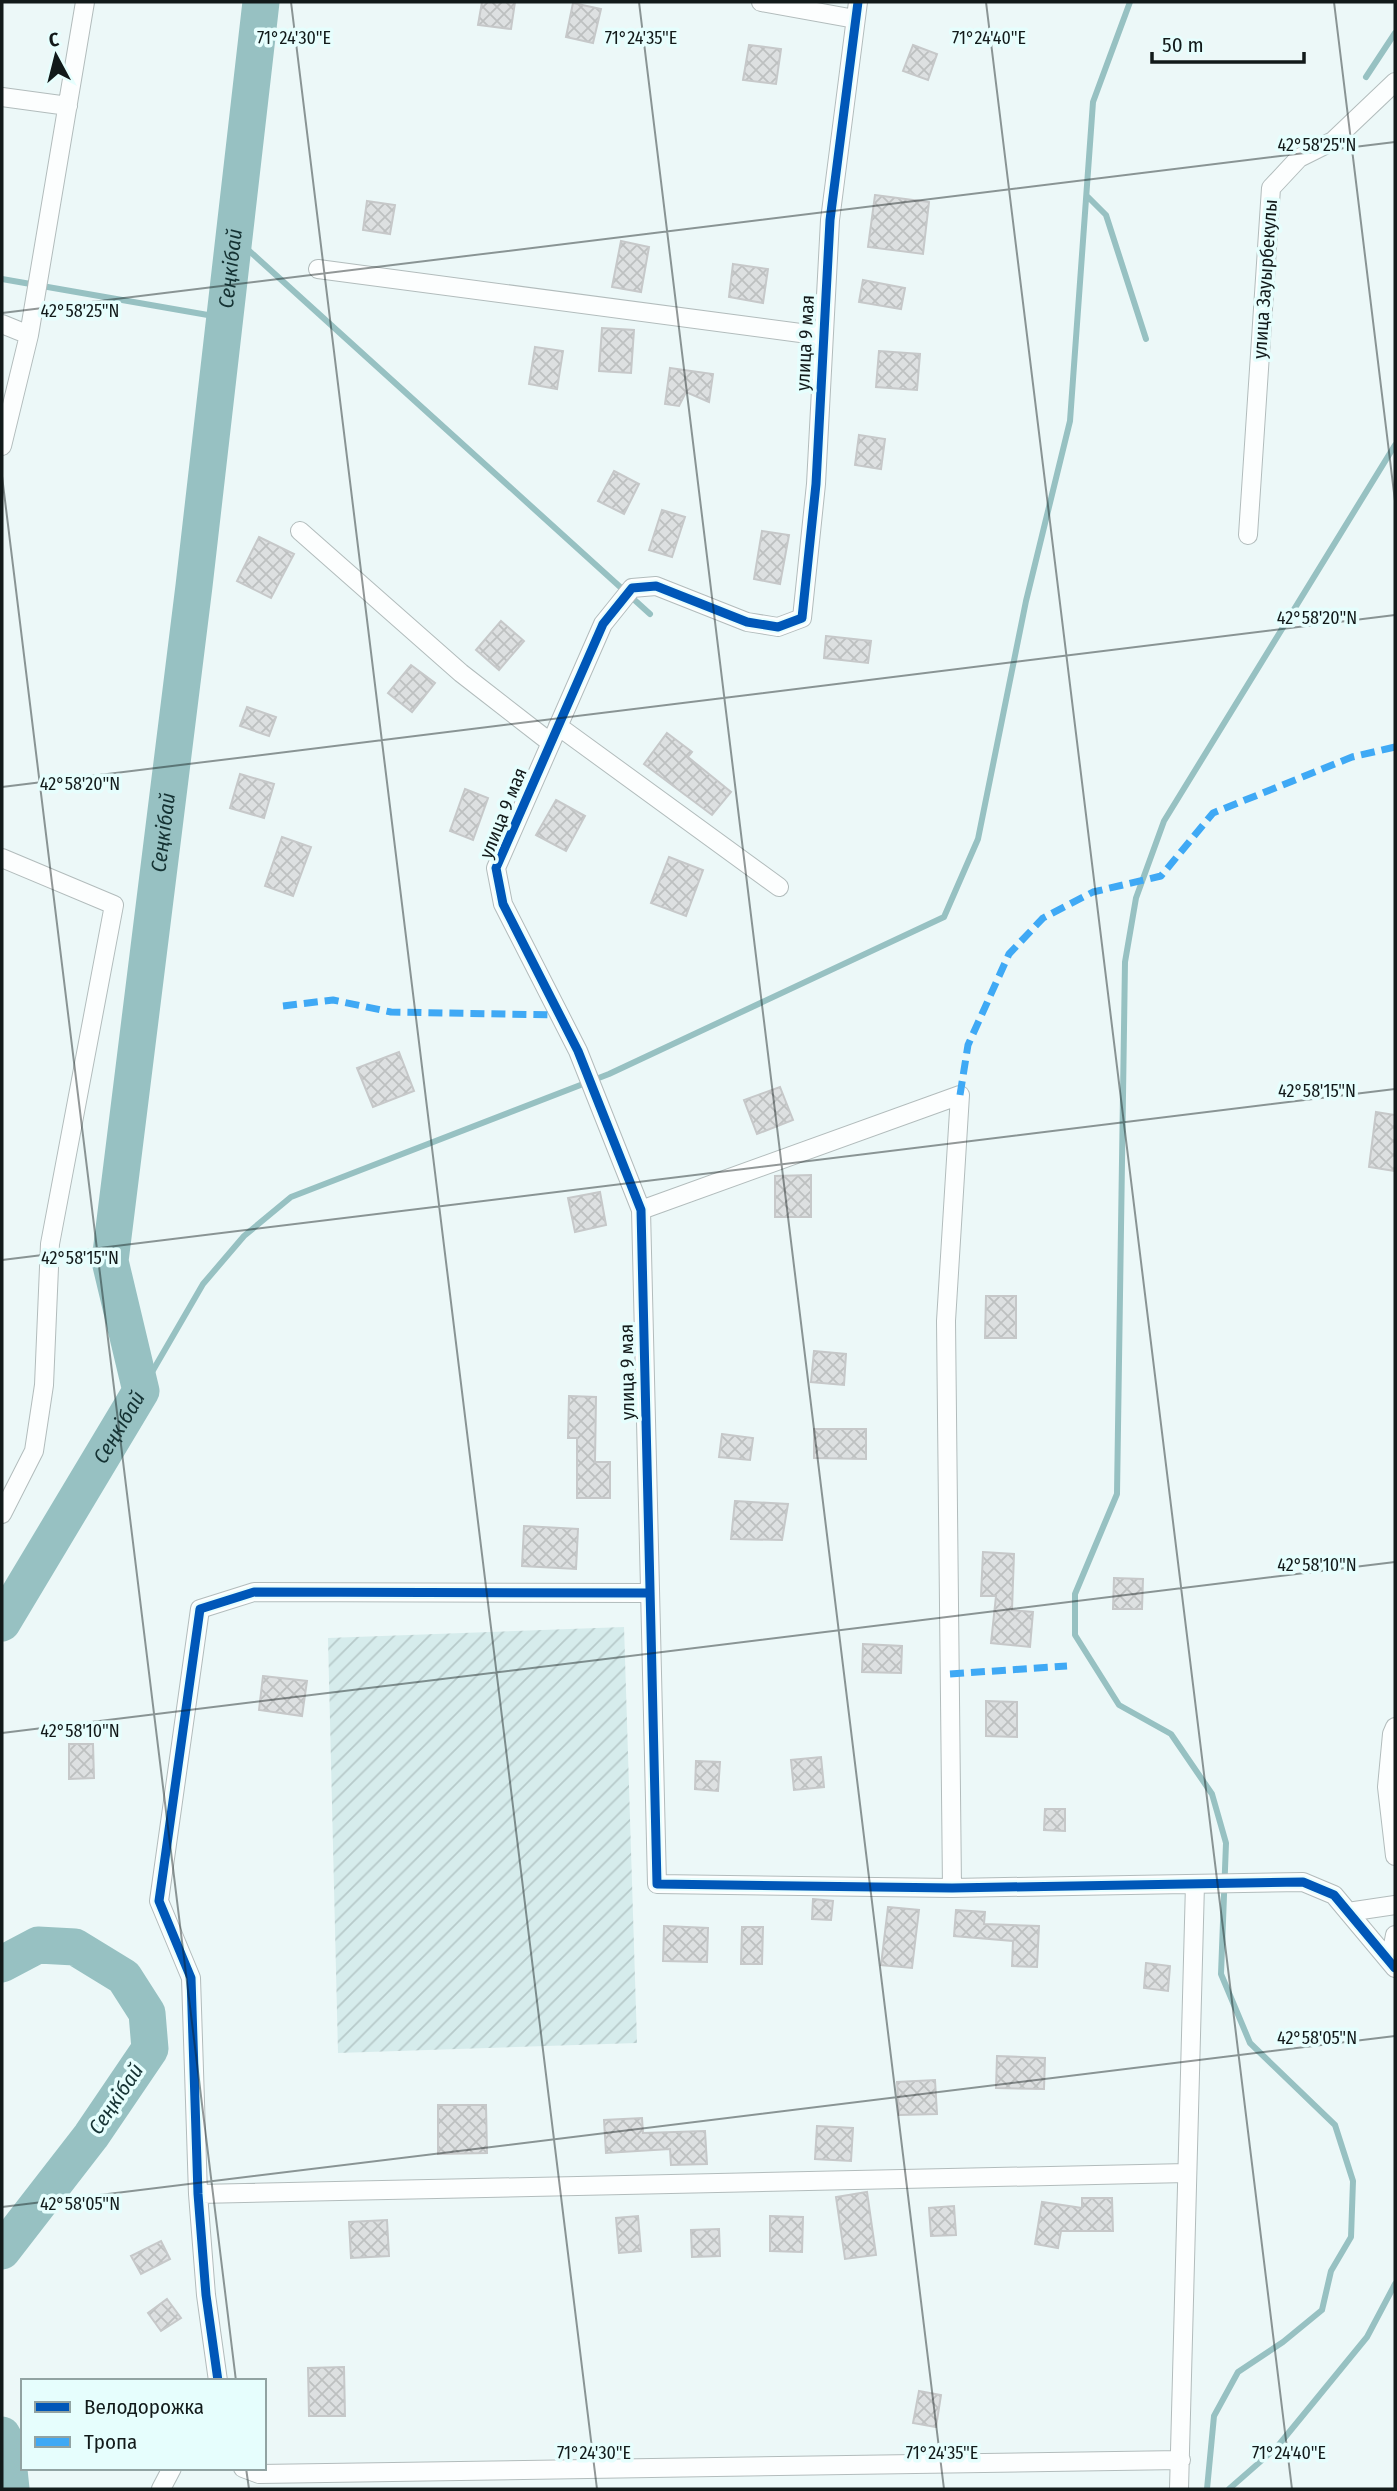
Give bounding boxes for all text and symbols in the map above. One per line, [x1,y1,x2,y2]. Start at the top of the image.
north arrow [21,21,91,91]
scale bar [1152,21,1304,65]
text: 71°24'30"E [257,27,331,49]
text: 71°24'35"E [605,27,677,49]
text: 71°24'40"E [952,27,1026,49]
text: С [48,28,60,52]
text: 50 m [1162,32,1204,58]
text: 42°58'25"N [1278,134,1356,156]
street label: улица Зауырбекулы [1248,198,1282,360]
water label: Сеңкібай [213,227,248,310]
street label: улица 9 мая [791,294,819,392]
text: 42°58'25"N [41,300,119,322]
text: 42°58'20"N [1277,607,1357,629]
street label: улица 9 мая [474,764,532,862]
text: 42°58'20"N [40,773,120,795]
water label: Сеңкібай [146,791,181,874]
text: 42°58'15"N [1278,1080,1356,1102]
text: 42°58'15"N [41,1247,119,1269]
street label: улица 9 мая [615,1324,639,1420]
water label: Сеңкібай [88,1386,151,1468]
text: 42°58'10"N [1277,1554,1357,1576]
text: 42°58'10"N [40,1720,120,1742]
text: 42°58'05"N [1277,2027,1357,2049]
water label: Сеңкібай [83,2059,149,2139]
text: 42°58'05"N [40,2193,120,2215]
legend [21,2379,266,2470]
text: Велодорожка [84,2394,204,2420]
text: Тропа [84,2429,137,2455]
text: 71°24'30"E [557,2442,631,2464]
text: 71°24'35"E [906,2442,978,2464]
text: 71°24'40"E [1252,2442,1326,2464]

